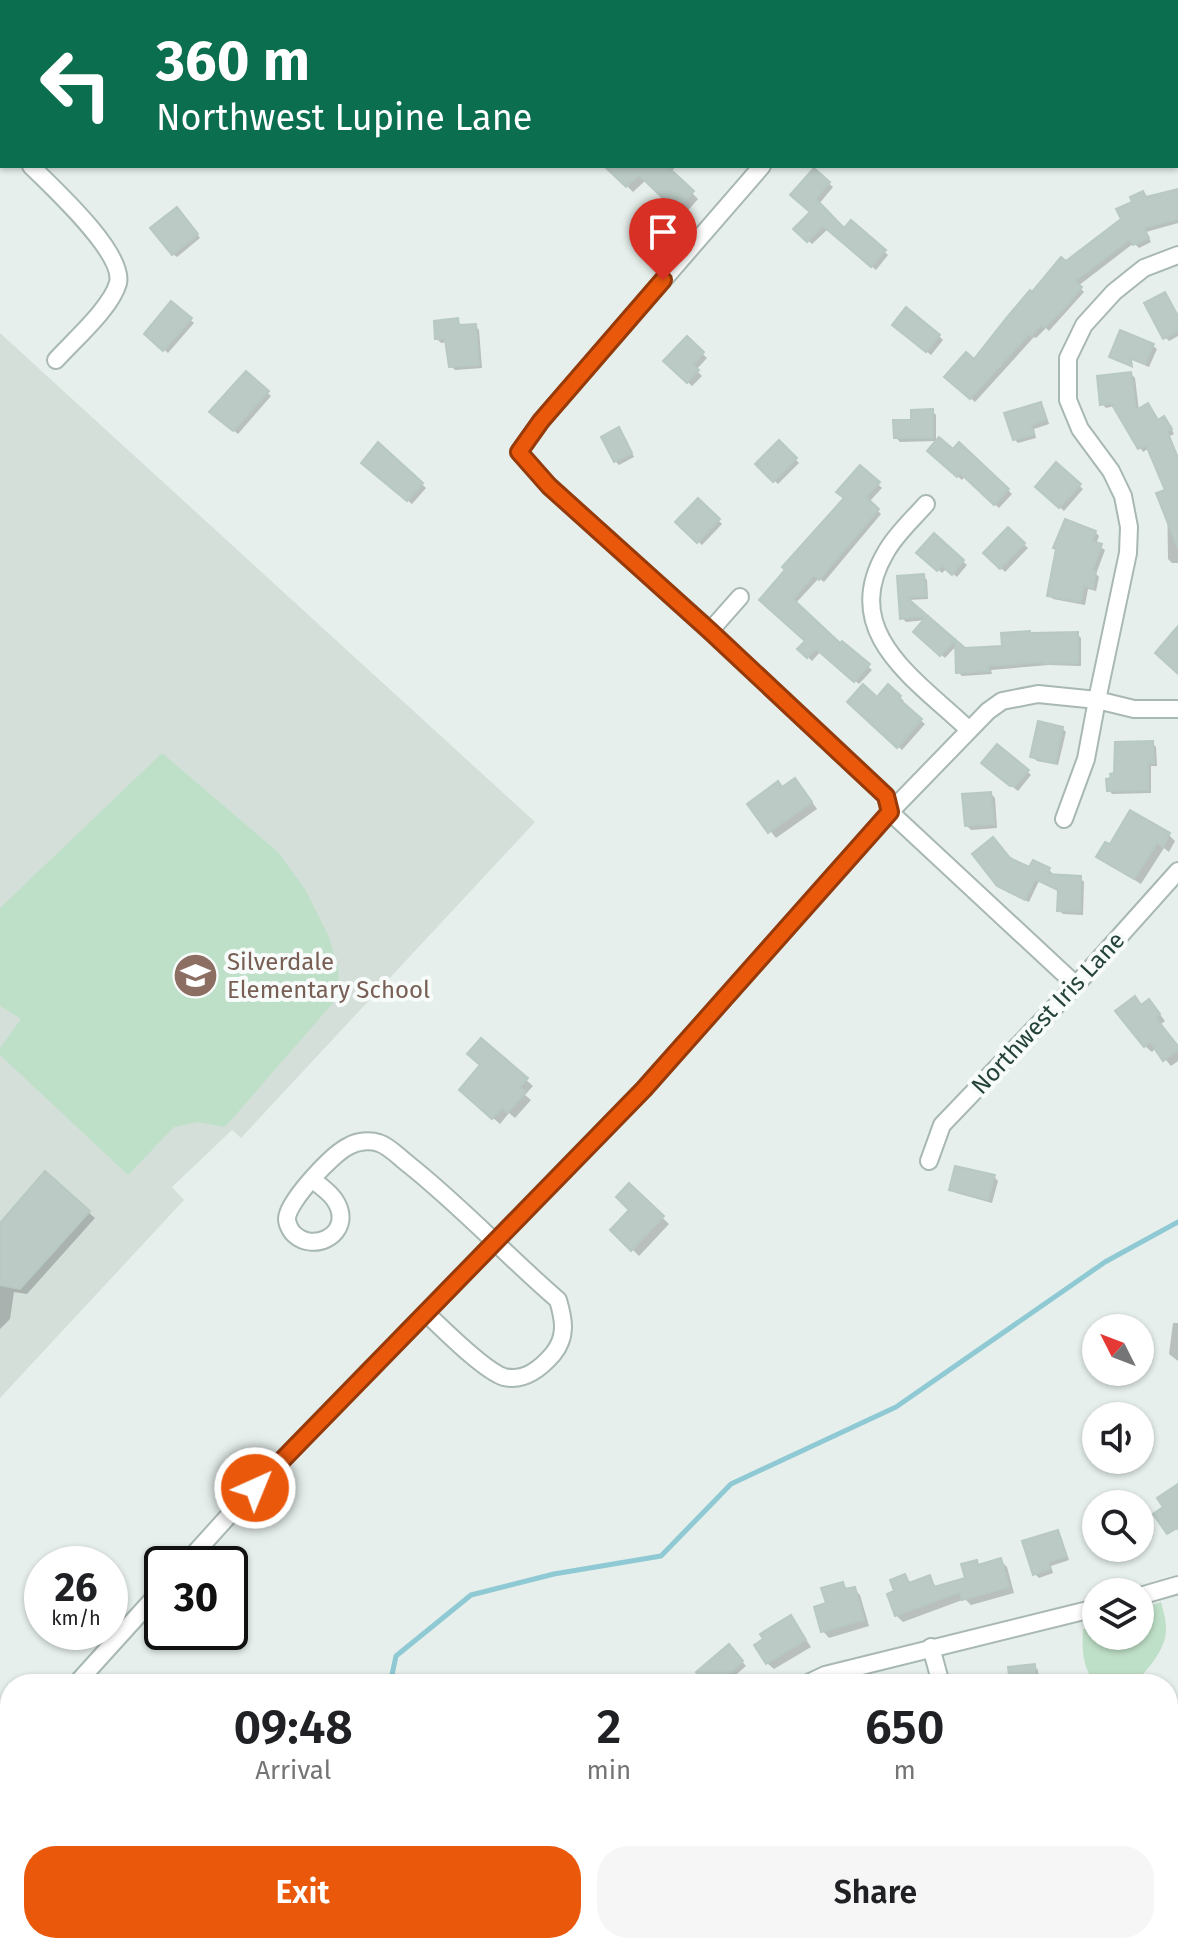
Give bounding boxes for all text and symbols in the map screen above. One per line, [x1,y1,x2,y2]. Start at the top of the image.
text: 360 m [156,28,310,95]
icon: left [24,32,128,136]
text: Northwest Lupine Lane [156,96,532,140]
pin [629,198,697,280]
icon: arrive [641,210,685,254]
street label: Northwest Iris Lane [966,926,1130,1100]
place label: Silverdale Elementary School [227,948,430,1004]
school or university icon: Silverdale Elementary School [172,952,220,1000]
north arrow [1082,1314,1154,1386]
map controls [1082,1314,1154,1650]
button: sound [1082,1402,1154,1474]
position arrow [213,1446,297,1530]
button: search [1082,1490,1154,1562]
speed limit sign: 30 [144,1546,248,1650]
text: 26 [54,1564,98,1612]
button: layers [1082,1578,1154,1650]
text: km/h [51,1606,101,1630]
text: 09:48 [234,1698,353,1756]
text: 2 [597,1698,621,1756]
text: 650 [865,1698,944,1756]
text: Arrival [255,1755,331,1786]
text: min [586,1755,631,1786]
text: m [894,1755,916,1786]
button: Exit [24,1846,581,1938]
button: Share [597,1846,1154,1938]

